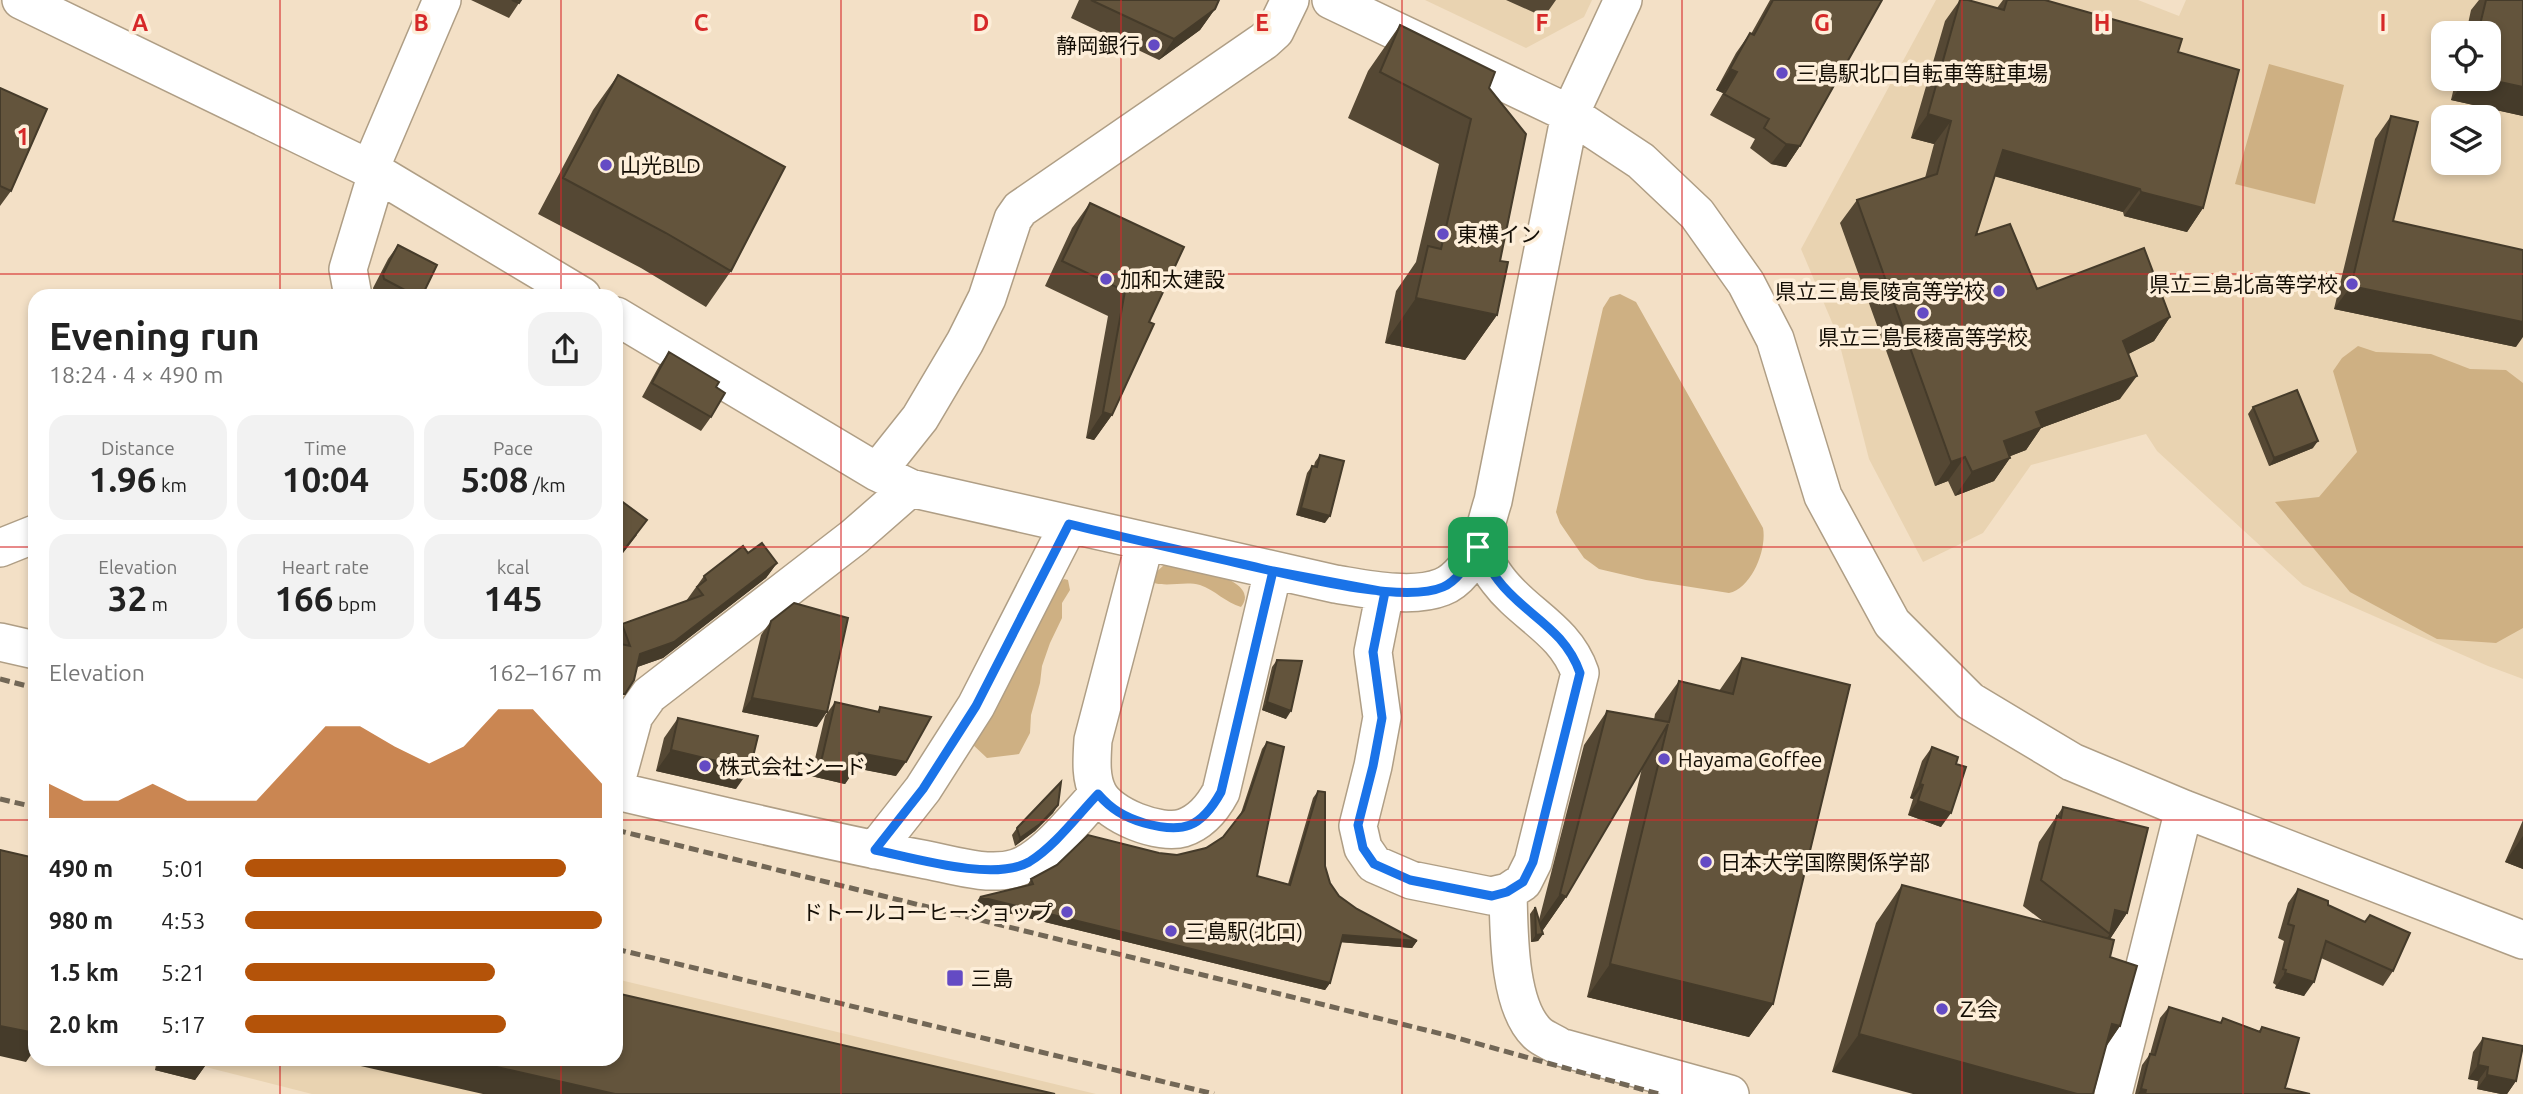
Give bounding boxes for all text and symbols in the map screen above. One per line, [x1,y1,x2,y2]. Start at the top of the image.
text: A [132,10,148,35]
text: B [413,10,429,35]
text: C [694,10,709,35]
text: D [973,10,989,35]
text: E [1255,10,1269,35]
text: F [1536,10,1549,35]
text: G [1814,10,1830,35]
text: H [2094,10,2110,35]
text: I [2380,10,2386,35]
map controls [2431,21,2501,175]
button: locate [2431,21,2501,91]
place label: 静岡銀行 [1056,33,1140,57]
marker: 静岡銀行 [1146,37,1162,53]
place label: 三島駅北口自転車等駐車場 [1796,61,2048,85]
marker: 三島駅北口自転車等駐車場 [1774,65,1790,81]
button: layers [2431,105,2501,175]
text: 1 [17,124,29,149]
place label: 山光BLD [620,153,701,177]
marker: 山光BLD [598,157,614,173]
place label: 東横イン [1457,222,1541,246]
marker: 東横イン [1435,226,1451,242]
place label: 加和太建設 [1120,267,1225,291]
marker: 加和太建設 [1098,271,1114,287]
place label: 県立三島北高等学校 [2149,272,2338,296]
marker: 県立三島北高等学校 [2344,276,2360,292]
place label: 県立三島長陵高等学校 [1775,279,1985,303]
marker: 県立三島長陵高等学校 [1991,283,2007,299]
marker: 県立三島長稜高等学校 [1915,305,1931,321]
button: share [528,312,602,386]
text: Evening run [49,315,260,357]
place label: 県立三島長稜高等学校 [1818,325,2028,349]
text: 18:24 · 4 × 490 m [49,362,223,387]
text: Distance [101,437,175,459]
text: Time [304,437,347,459]
text: Pace [493,437,533,459]
text: 1.96 [89,459,157,499]
text: 10:04 [282,459,369,499]
text: 5:08 [461,459,528,499]
text: km [157,474,187,496]
text: /km [528,474,566,496]
pin [1448,517,1508,577]
icon: arrive [1459,528,1497,566]
text: Elevation [98,556,177,578]
text: Heart rate [282,556,369,578]
text: kcal [497,556,530,578]
text: 32 [108,578,147,618]
text: 166 [274,578,334,618]
text: 145 [484,578,543,618]
text: m [147,593,168,615]
text: bpm [334,593,377,615]
text: Elevation [49,660,145,685]
text: 162–167 m [488,660,602,685]
place label: Hayama Coffee [1678,747,1822,771]
marker: Hayama Coffee [1656,751,1672,767]
place label: 株式会社シード [719,754,866,778]
marker: 株式会社シード [697,758,713,774]
place label: 日本大学国際関係学部 [1720,850,1930,874]
marker: 日本大学国際関係学部 [1698,854,1714,870]
text: 490 m [49,856,113,881]
text: 5:01 [161,856,206,881]
place label: ドトールコーヒーショップ [802,900,1053,924]
marker: ドトールコーヒーショップ [1059,904,1075,920]
text: 980 m [49,908,113,933]
text: 4:53 [161,908,206,933]
place label: 三島駅(北口) [1185,919,1303,943]
marker: 三島駅(北口) [1163,923,1179,939]
text: 1.5 km [49,960,119,985]
text: 5:21 [161,960,206,985]
place label: 三島 [971,966,1013,990]
marker: 三島 [945,968,965,988]
place label: Ｚ会 [1956,997,1998,1021]
marker: Ｚ会 [1934,1001,1950,1017]
text: 2.0 km [49,1012,119,1037]
text: 5:17 [161,1012,206,1037]

